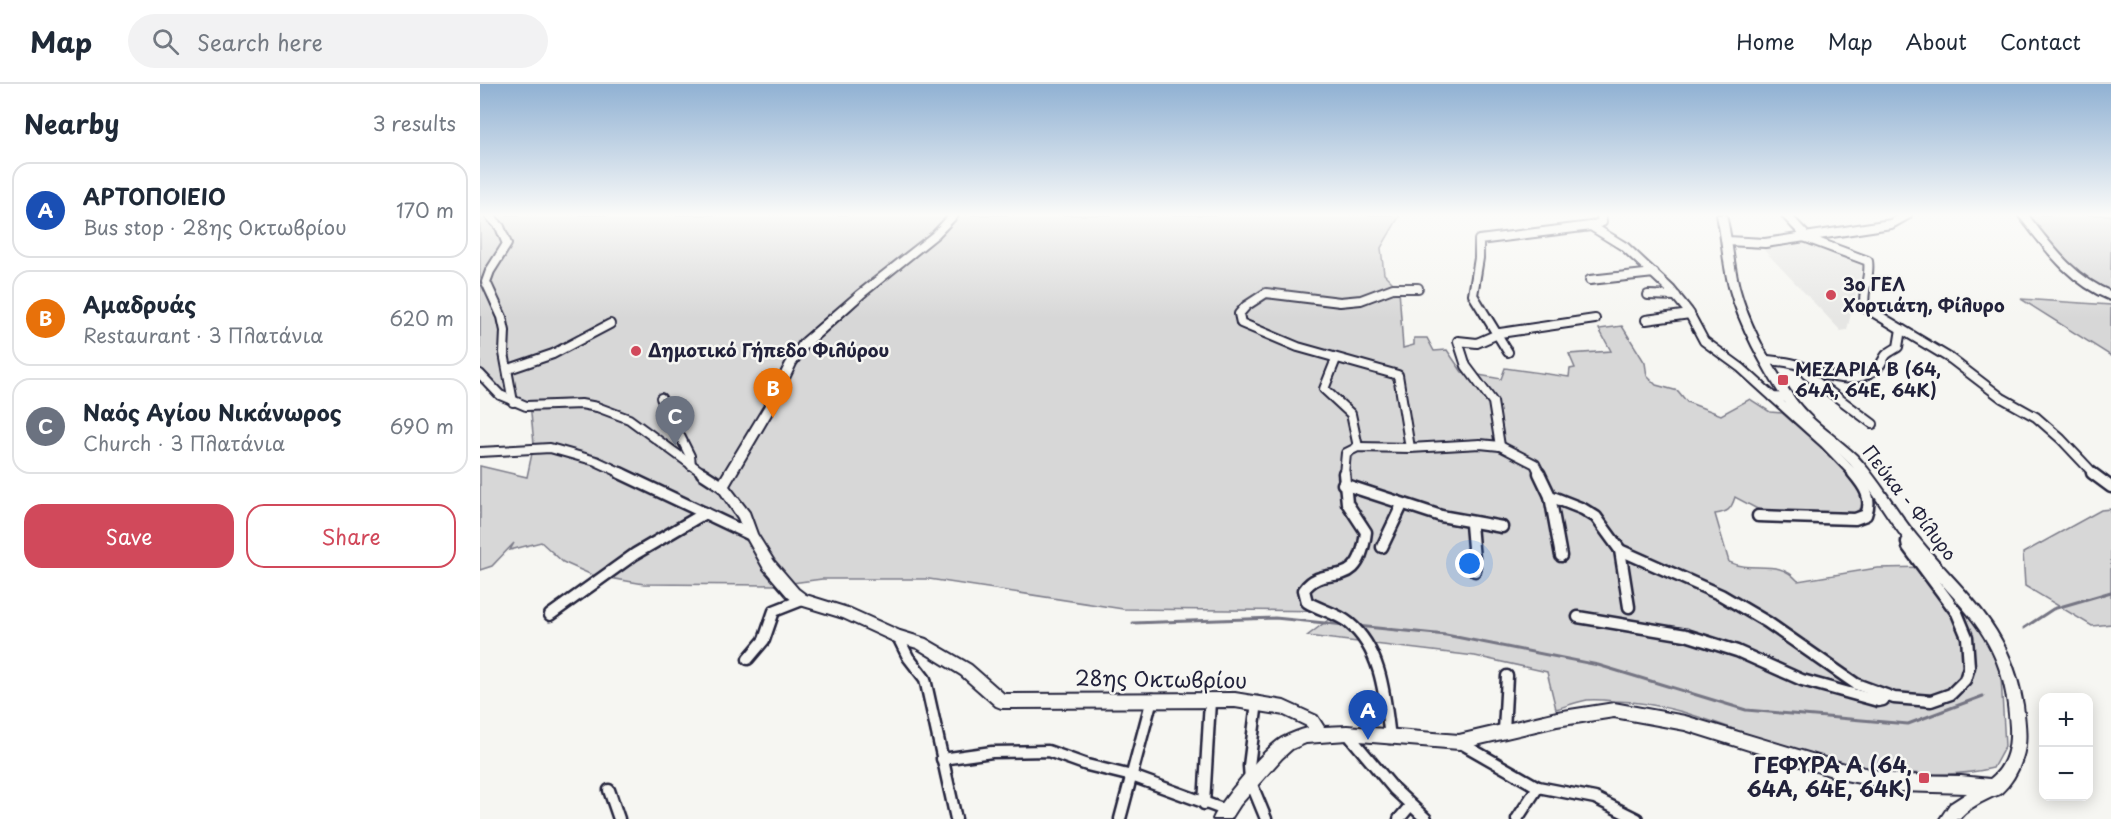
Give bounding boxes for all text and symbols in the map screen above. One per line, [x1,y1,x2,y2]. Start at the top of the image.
search box [128,14,548,68]
text: Map [30,20,92,63]
icon: search [149,25,182,58]
text: Search here [197,25,323,58]
text: Home [1736,25,1795,57]
text: Map [1828,25,1873,57]
text: About [1906,25,1967,57]
text: Contact [2000,25,2081,57]
text: Nearby [24,104,119,143]
text: 3 results [373,108,456,138]
text: ΑΡΤΟΠΟΙΕΙΟ [83,179,226,212]
text: A [38,195,53,225]
text: 170 m [396,195,454,225]
text: Bus stop · 28ης Οκτωβρίου [83,212,347,242]
place label: 3ο ΓΕΛ Χορτιάτη, Φίλυρο [1843,270,2005,318]
text: Αμαδρυάς [83,287,196,320]
marker: 3ο ΓΕΛ Χορτιάτη, Φίλυρο [1824,288,1838,302]
text: B [39,303,52,333]
text: 620 m [390,303,454,333]
text: Restaurant · 3 Πλατάνια [83,320,323,350]
place label: Δημοτικό Γήπεδο Φιλύρου [648,336,889,363]
marker: Δημοτικό Γήπεδο Φιλύρου [629,344,643,358]
place label: ΜΕΖΑΡΙΑ B (64, 64Α, 64Ε, 64Κ) [1795,355,1941,403]
pin: B [754,368,792,418]
marker: ΜΕΖΑΡΙΑ B (64, 64Α, 64Ε, 64Κ) [1776,373,1790,387]
text: Ναός Αγίου Νικάνωρος [83,395,342,428]
pin: C [656,396,694,446]
text: C [38,411,53,441]
text: 690 m [390,411,454,441]
text: Church · 3 Πλατάνια [83,428,285,458]
street label: Πεύκα - Φίλυρο [1857,439,1964,565]
button: Save [24,504,234,568]
button: Share [246,504,456,568]
your location [1455,549,1484,578]
street label: 28ης Οκτωβρίου [1075,660,1248,696]
pin: A [1348,690,1388,740]
map controls [2039,693,2093,801]
button: + [2039,693,2093,747]
button: − [2039,747,2093,801]
place label: ΓΕΦΥΡΑ A (64, 64Α, 64Ε, 64Κ) [1747,748,1912,804]
marker: ΓΕΦΥΡΑ A (64, 64Α, 64Ε, 64Κ) [1917,771,1931,785]

